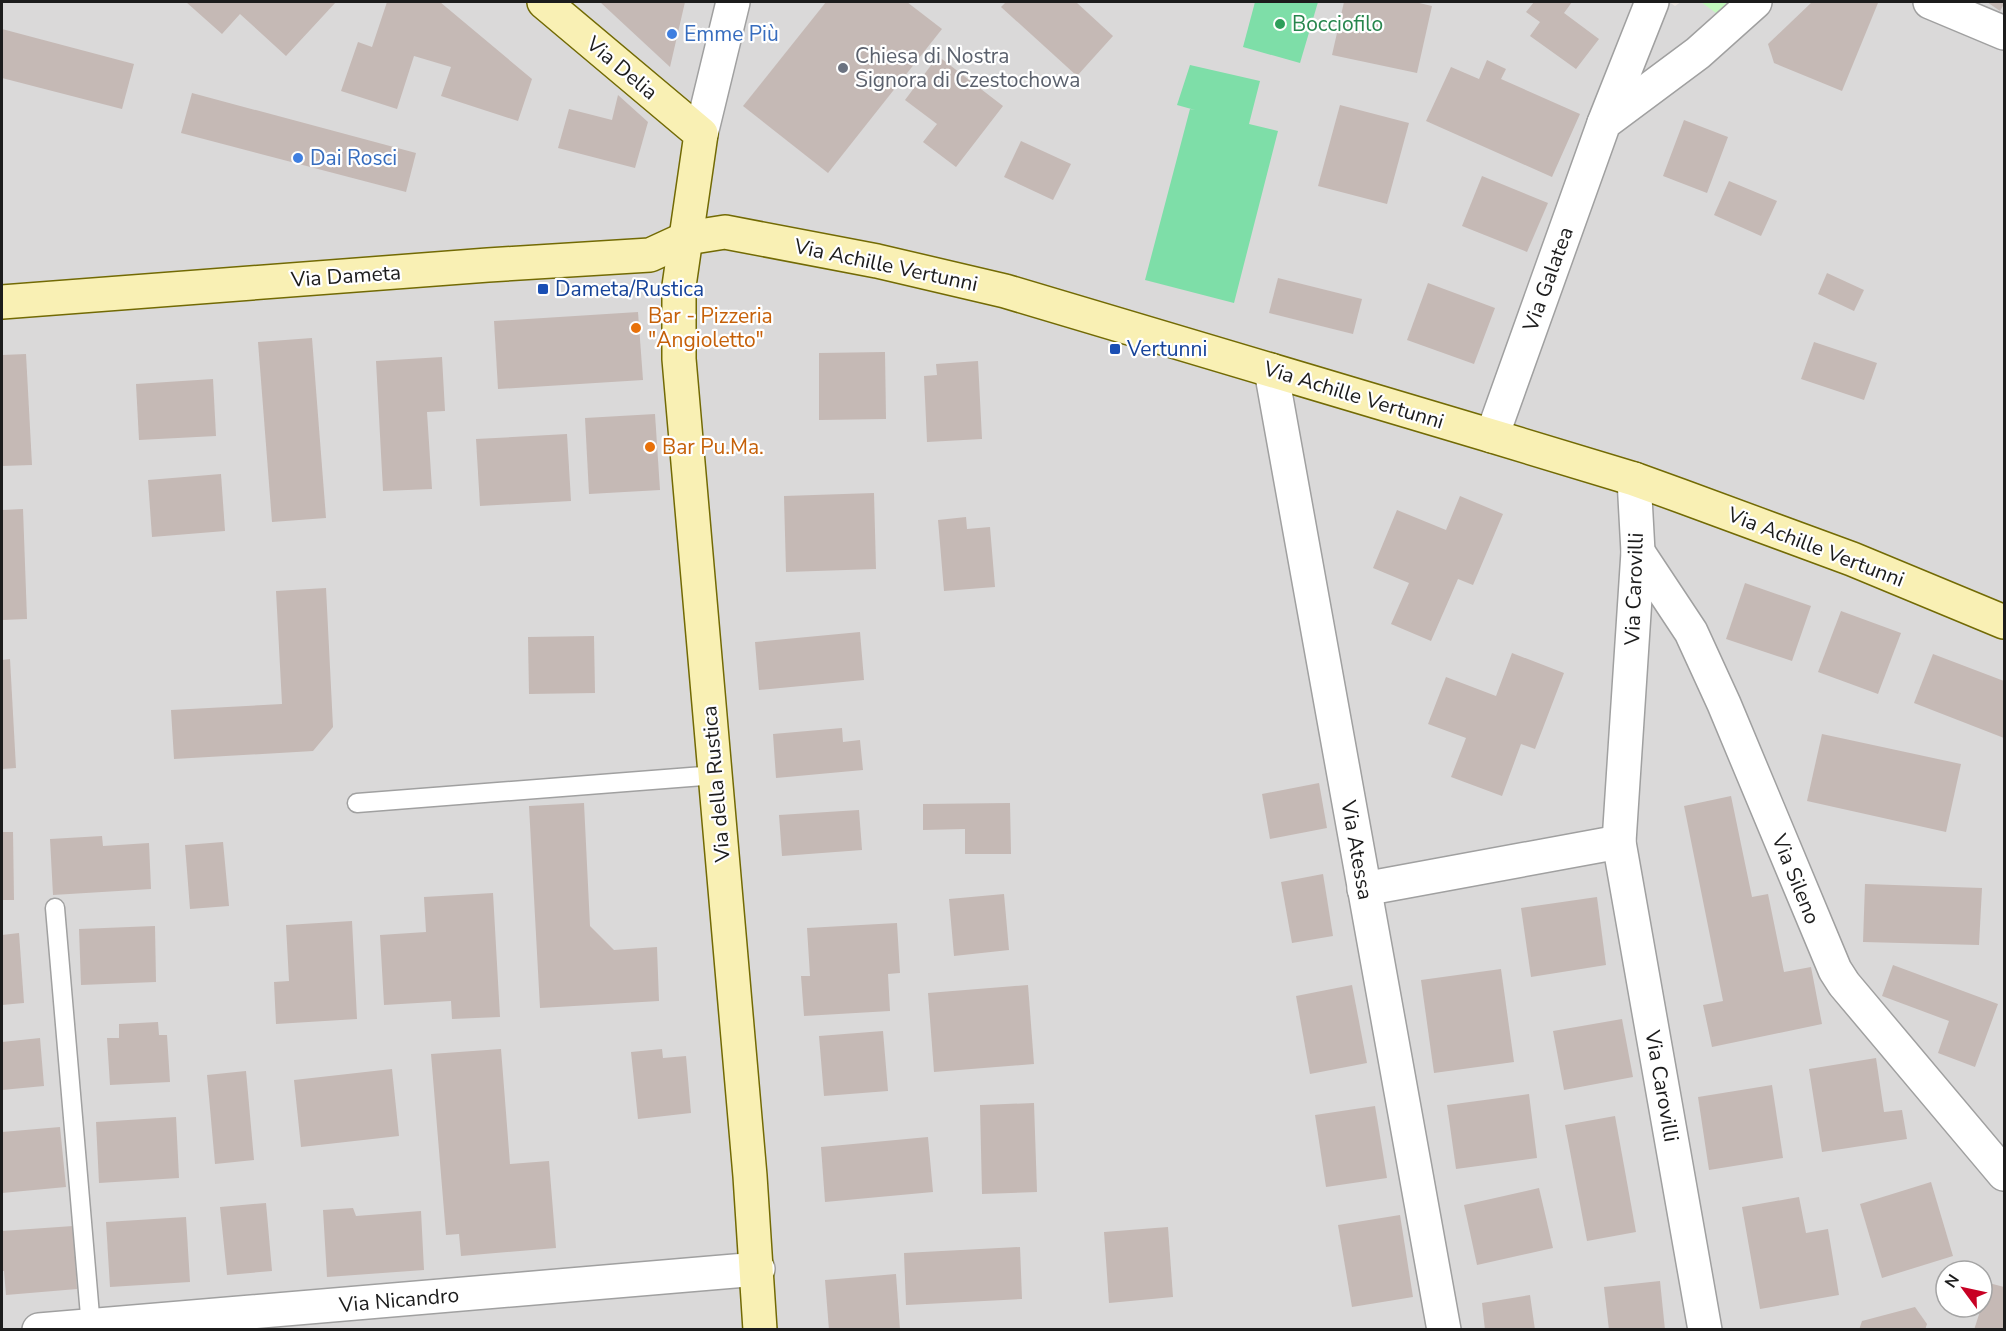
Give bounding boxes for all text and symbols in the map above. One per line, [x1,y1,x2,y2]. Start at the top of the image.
place label: Bocciofilo [1292,10,1383,38]
marker: Bocciofilo [1273,17,1287,31]
place label: Emme Più [684,20,779,48]
marker: Emme Più [665,27,679,41]
street label: Via Delia [580,29,663,106]
place label: Chiesa di Nostra Signora di Czestochowa [855,42,1080,94]
marker: Chiesa di Nostra Signora di Czestochowa [836,61,850,75]
place label: Dai Rosci [310,144,397,172]
marker: Dai Rosci [291,151,305,165]
street label: Via Galatea [1516,223,1580,336]
street label: Via Achille Vertunni [791,232,980,298]
street label: Via Dameta [289,258,402,294]
place label: Dameta/Rustica [555,275,704,303]
marker: Dameta/Rustica [536,282,550,296]
place label: Bar - Pizzeria "Angioletto" [648,302,773,354]
marker: Bar - Pizzeria "Angioletto" [629,321,643,335]
place label: Vertunni [1126,335,1207,363]
marker: Vertunni [1108,342,1122,356]
street label: Via Achille Vertunni [1260,354,1447,436]
place label: Bar Pu.Ma. [662,433,764,461]
marker: Bar Pu.Ma. [643,440,657,454]
street label: Via Achille Vertunni [1723,500,1908,594]
street label: Via Carovilli [1618,532,1650,647]
street label: Via della Rustica [695,705,737,864]
street label: Via Atessa [1334,797,1380,902]
street label: Via Sileno [1765,829,1827,928]
street label: Via Carovilli [1638,1027,1686,1144]
north arrow [1934,1259,1994,1319]
text: N [1940,1270,1965,1292]
street label: Via Nicandro [337,1281,460,1319]

